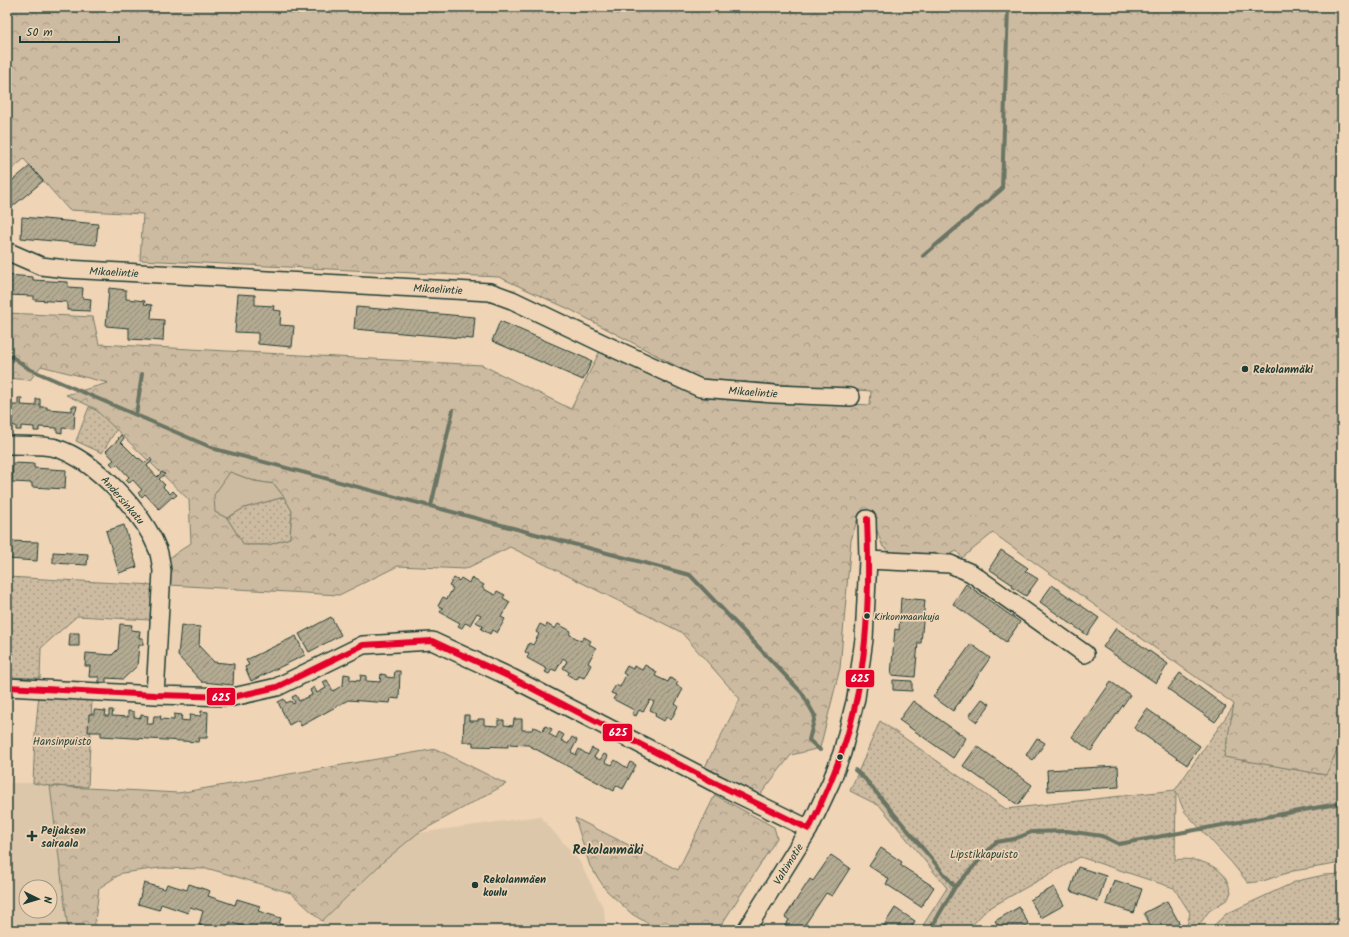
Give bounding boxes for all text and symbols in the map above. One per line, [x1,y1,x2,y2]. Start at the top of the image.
scale bar [20,18,119,44]
text: 50 m [26,23,53,42]
street label: Mikaelintie [89,263,139,283]
street label: Mikaelintie [413,280,463,300]
place label: Rekolanmäki [1253,361,1314,379]
marker: Rekolanmäki [1240,364,1250,374]
street label: Mikaelintie [728,382,778,404]
street label: Andersinkatu [96,472,149,530]
place label: Kirkonmaankuja [874,609,940,625]
marker: Kirkonmaankuja [862,611,872,621]
line badge: 625 [845,669,875,688]
text: 625 [851,670,870,688]
line badge: 625 [206,687,236,706]
text: 625 [212,689,231,707]
line badge: 625 [602,723,633,742]
text: 625 [609,724,628,742]
park label: Hansinpuisto [33,733,91,751]
unlabelled marker [835,752,845,762]
place label: Peijaksen sairaala [41,822,86,853]
marker: Peijaksen sairaala [26,830,38,842]
district label: Rekolanmäki [573,840,644,861]
street label: Valtimotie [769,840,809,889]
park label: Lipstikkapuisto [950,846,1018,864]
place label: Rekolanmäen koulu [483,871,546,902]
north arrow [18,879,58,919]
marker: Rekolanmäen koulu [470,880,480,890]
text: N [38,896,56,904]

